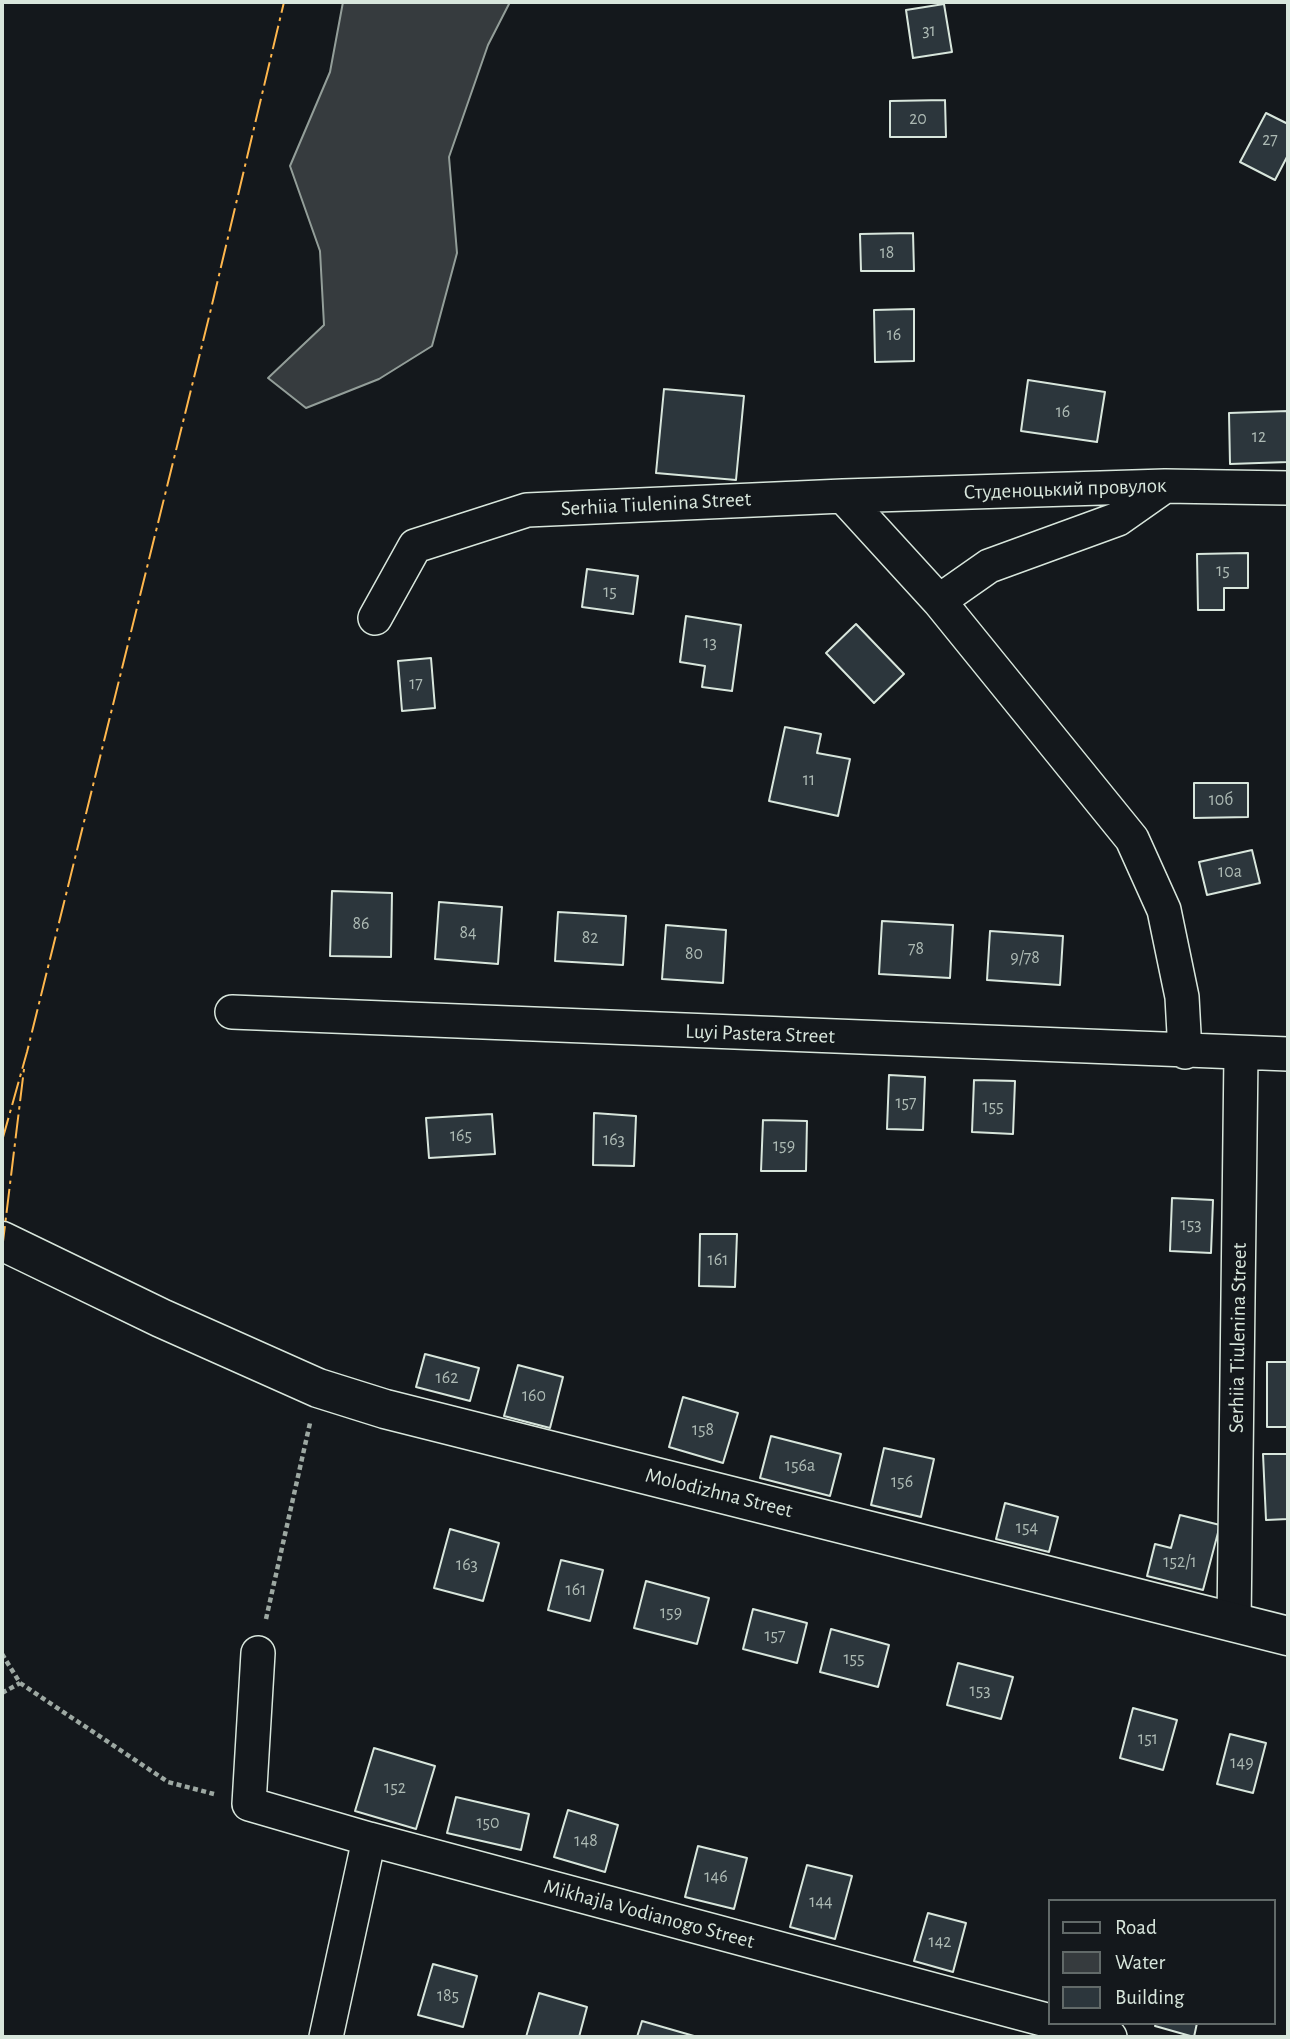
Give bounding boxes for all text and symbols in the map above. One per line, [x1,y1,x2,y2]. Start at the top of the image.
house number: 31 [922,20,936,42]
house number: 20 [909,108,927,130]
house number: 27 [1262,129,1278,151]
house number: 18 [880,242,894,264]
house number: 16 [887,324,901,346]
house number: 16 [1056,401,1070,423]
house number: 12 [1252,426,1266,448]
street label: Студеноцький провулок [963,473,1167,505]
street label: Serhiia Tiulenina Street [560,486,752,522]
house number: 15 [1216,560,1230,582]
house number: 15 [603,581,617,603]
house number: 13 [703,632,717,654]
house number: 17 [409,673,423,695]
house number: 11 [803,769,815,791]
house number: 10б [1209,789,1233,811]
house number: 10а [1218,861,1242,883]
house number: 86 [353,913,369,935]
house number: 84 [459,922,477,944]
house number: 82 [582,927,598,949]
house number: 78 [908,938,924,960]
house number: 80 [685,943,703,965]
house number: 9/78 [1010,947,1040,969]
street label: Luyi Pastera Street [685,1019,835,1049]
house number: 157 [895,1092,917,1114]
house number: 155 [982,1096,1004,1118]
house number: 165 [450,1125,472,1147]
house number: 163 [603,1129,625,1151]
house number: 159 [773,1135,795,1157]
house number: 153 [1180,1214,1202,1236]
street label: Serhiia Tiulenina Street [1224,1243,1252,1433]
house number: 161 [708,1249,728,1271]
house number: 162 [436,1367,458,1389]
house number: 160 [522,1385,546,1407]
house number: 158 [692,1419,714,1441]
house number: 156а [785,1455,815,1477]
street label: Molodizhna Street [643,1463,795,1523]
house number: 156 [891,1471,913,1493]
house number: 154 [1016,1517,1038,1539]
house number: 152/1 [1163,1551,1197,1573]
house number: 163 [456,1554,478,1576]
house number: 161 [566,1579,586,1601]
house number: 159 [660,1602,682,1624]
house number: 157 [764,1625,786,1647]
house number: 155 [843,1648,865,1670]
house number: 153 [969,1680,991,1702]
house number: 151 [1138,1728,1158,1750]
house number: 149 [1230,1752,1254,1774]
house number: 152 [384,1777,406,1799]
house number: 150 [476,1812,500,1834]
house number: 148 [574,1830,598,1852]
house number: 146 [704,1866,728,1888]
street label: Mikhajla Vodianogo Street [541,1874,757,1954]
house number: 144 [809,1891,833,1913]
legend [1048,1899,1276,2025]
text: Road [1115,1917,1157,1938]
house number: 142 [928,1931,952,1953]
text: Water [1115,1952,1165,1973]
house number: 185 [437,1985,459,2007]
text: Building [1115,1987,1184,2008]

